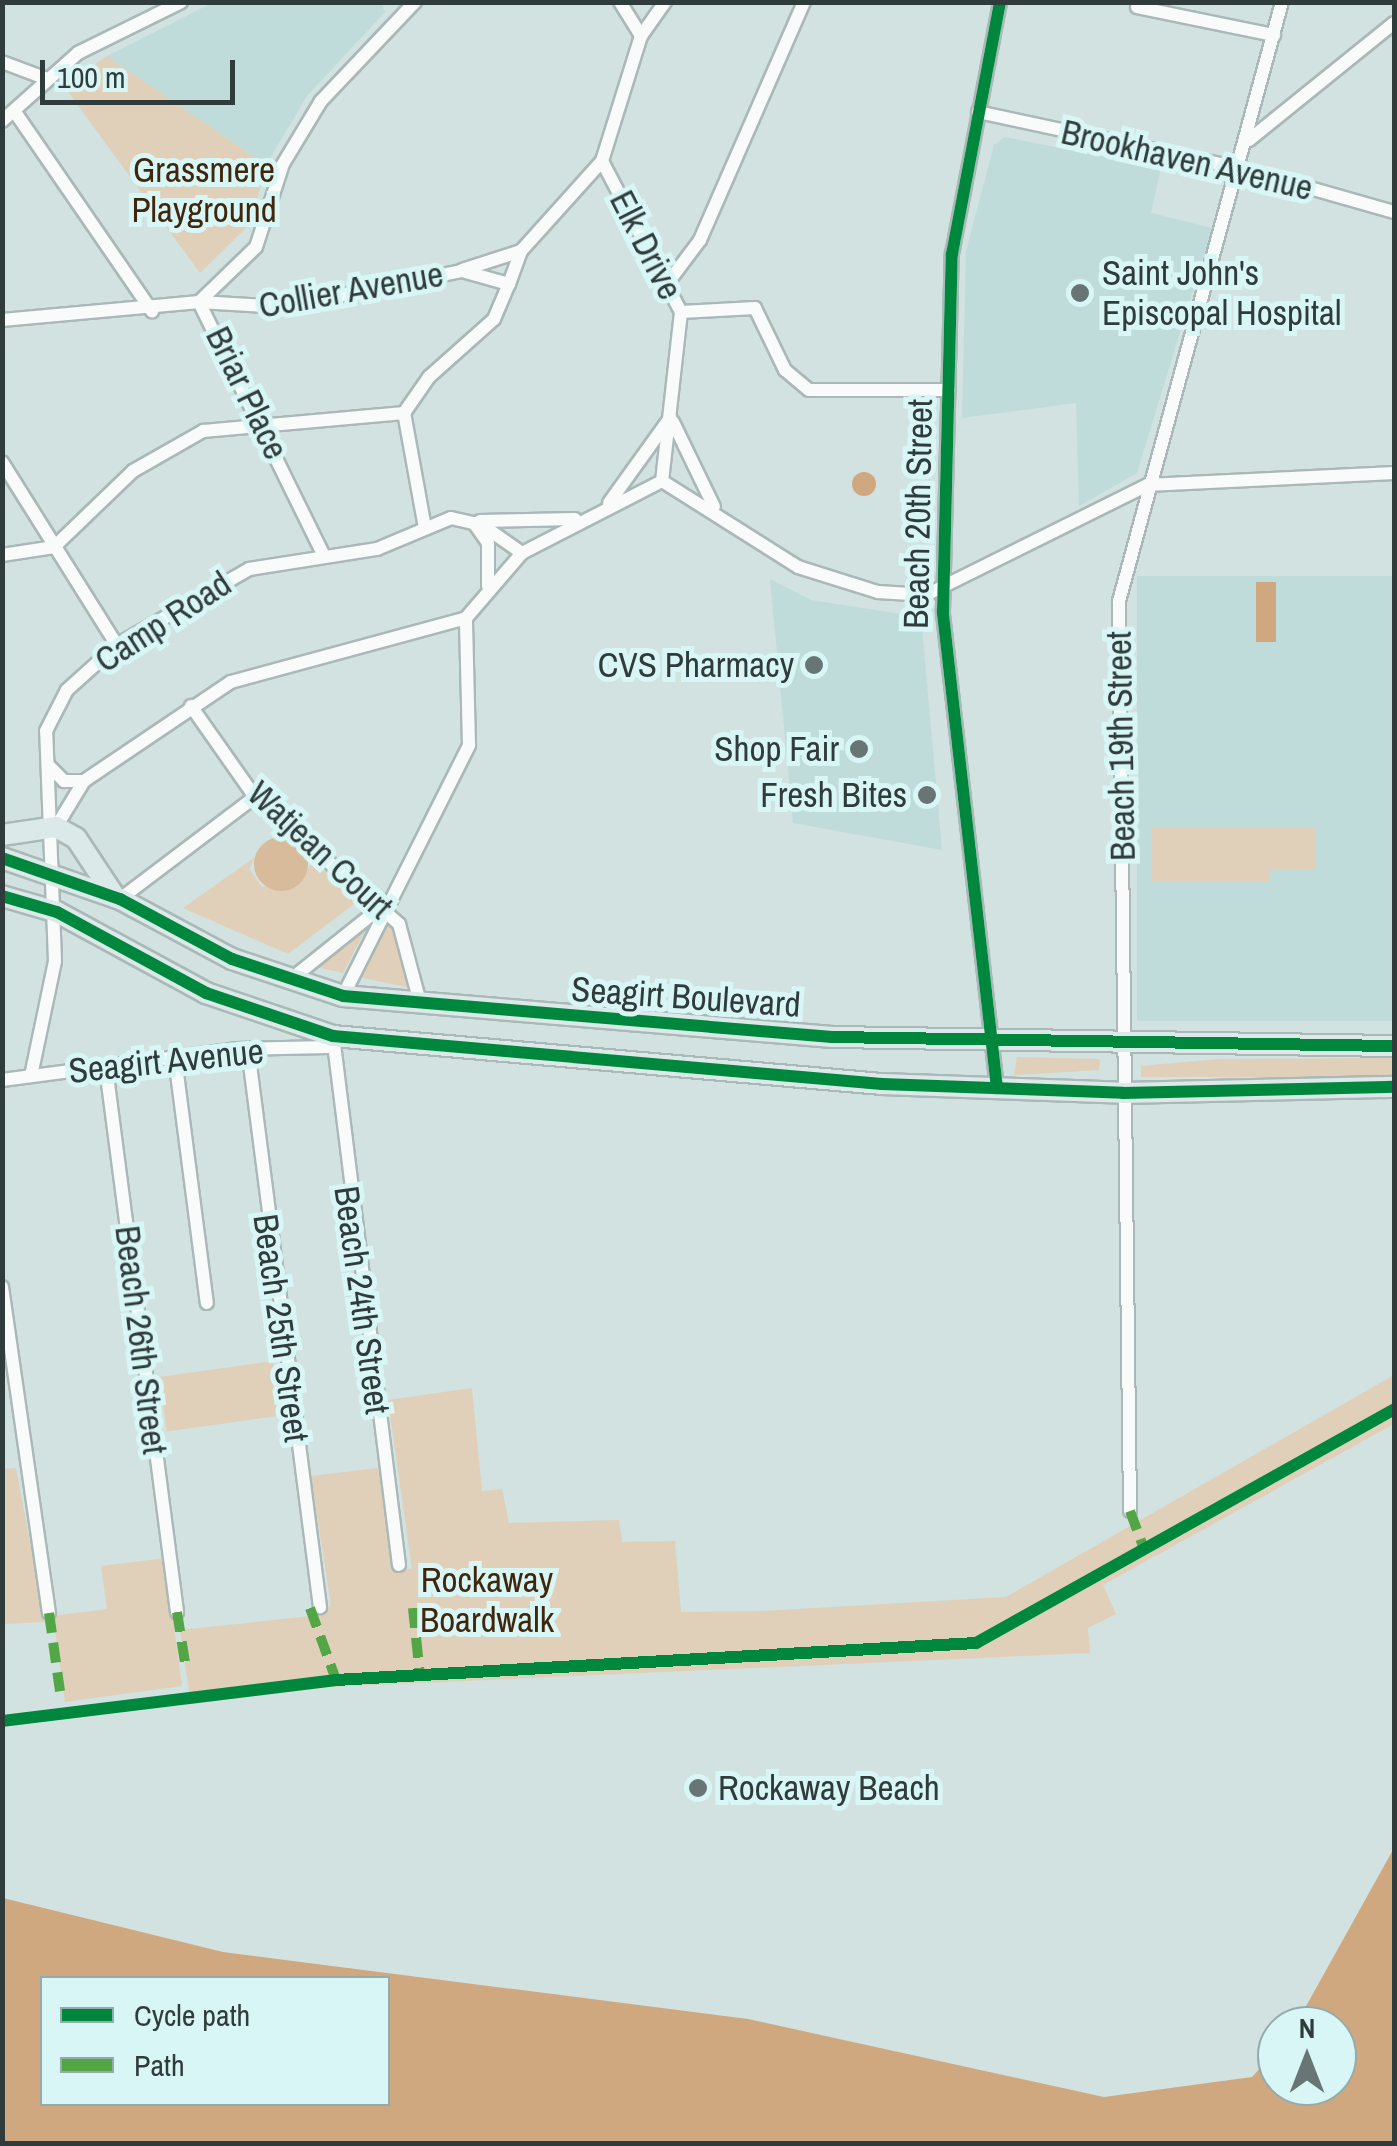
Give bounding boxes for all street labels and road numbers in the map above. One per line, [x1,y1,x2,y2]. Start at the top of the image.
street label: Brookhaven Avenue [1057,111,1317,209]
street label: Elk Drive [601,184,691,306]
street label: Collier Avenue [255,253,447,327]
street label: Briar Place [197,320,297,466]
street label: Beach 20th Street [895,399,941,629]
street label: Camp Road [87,563,239,681]
street label: Beach 19th Street [1098,631,1144,861]
street label: Watjean Court [239,772,401,928]
street label: Seagirt Boulevard [570,968,802,1026]
street label: Seagirt Avenue [66,1030,266,1092]
street label: Beach 24th Street [325,1183,399,1417]
street label: Beach 25th Street [244,1211,318,1445]
street label: Beach 26th Street [106,1223,176,1457]

